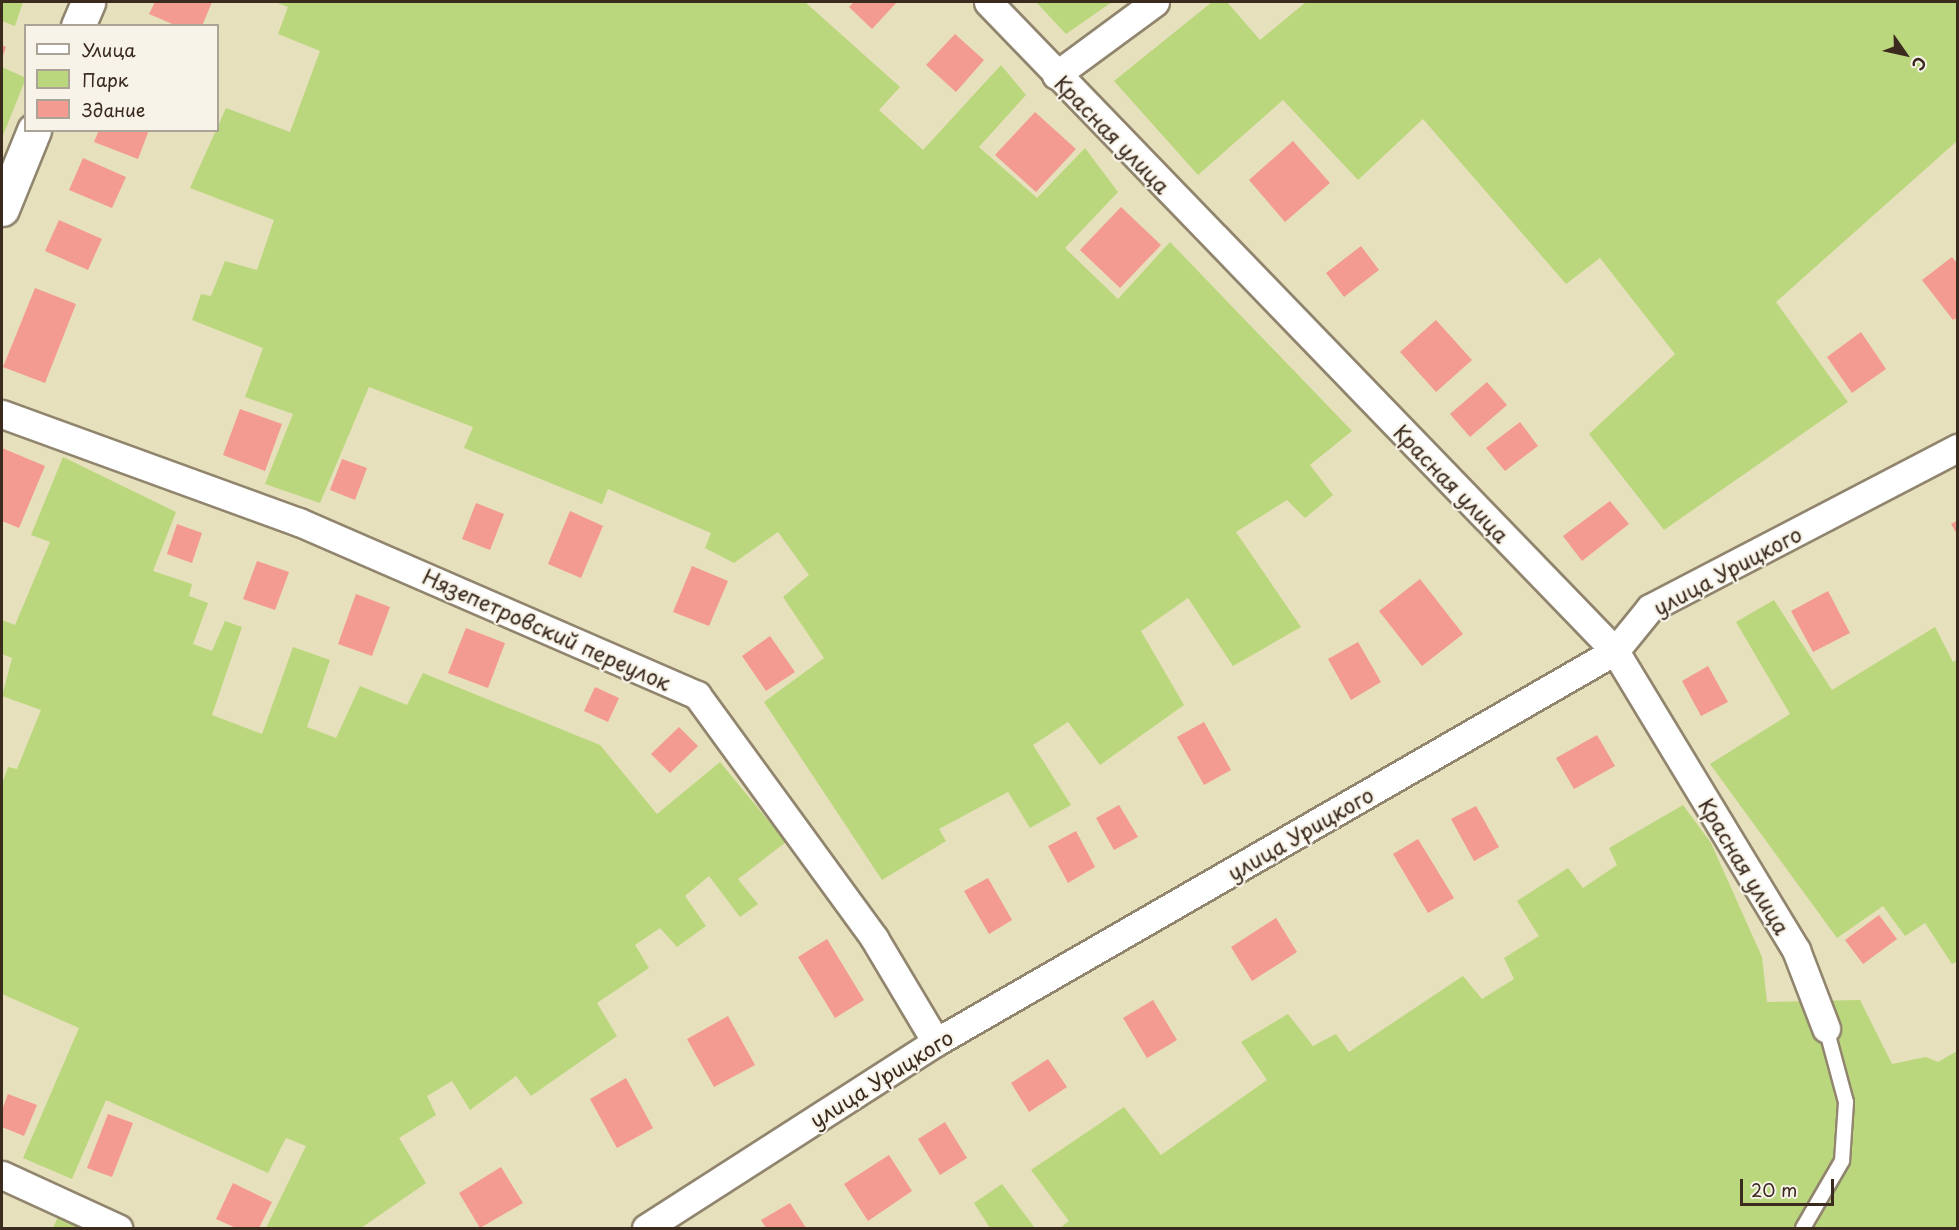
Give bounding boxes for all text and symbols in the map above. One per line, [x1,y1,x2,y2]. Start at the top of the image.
legend [24,24,219,132]
north arrow [1875,24,1935,84]
text: Улица [82,36,136,63]
text: С [1907,52,1933,76]
text: Парк [82,66,128,93]
street label: Красная улица [1050,69,1176,199]
text: Здание [82,96,145,123]
street label: Красная улица [1389,418,1515,548]
street label: улица Урицкого [1648,520,1806,620]
street label: Нязепетровский переулок [419,563,675,695]
street label: улица Урицкого [1222,781,1378,885]
street label: Красная улица [1694,793,1796,939]
street label: улица Урицкого [804,1023,958,1133]
scale bar [1743,1167,1838,1205]
text: 20 m [1751,1176,1797,1203]

